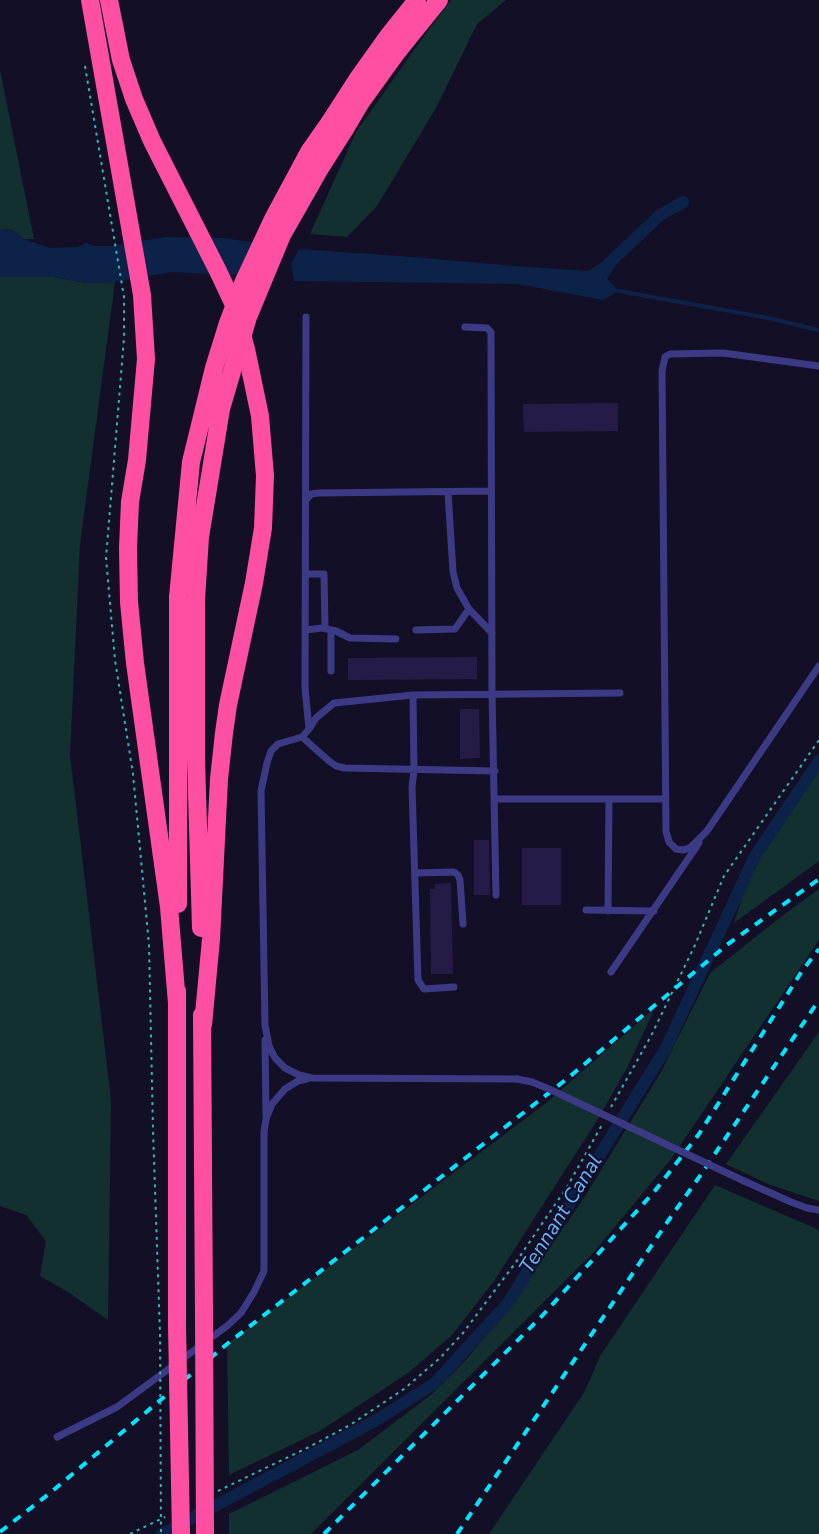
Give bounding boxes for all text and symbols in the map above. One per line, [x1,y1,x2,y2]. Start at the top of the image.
water label: Tennant Canal [515,1151,609,1279]

